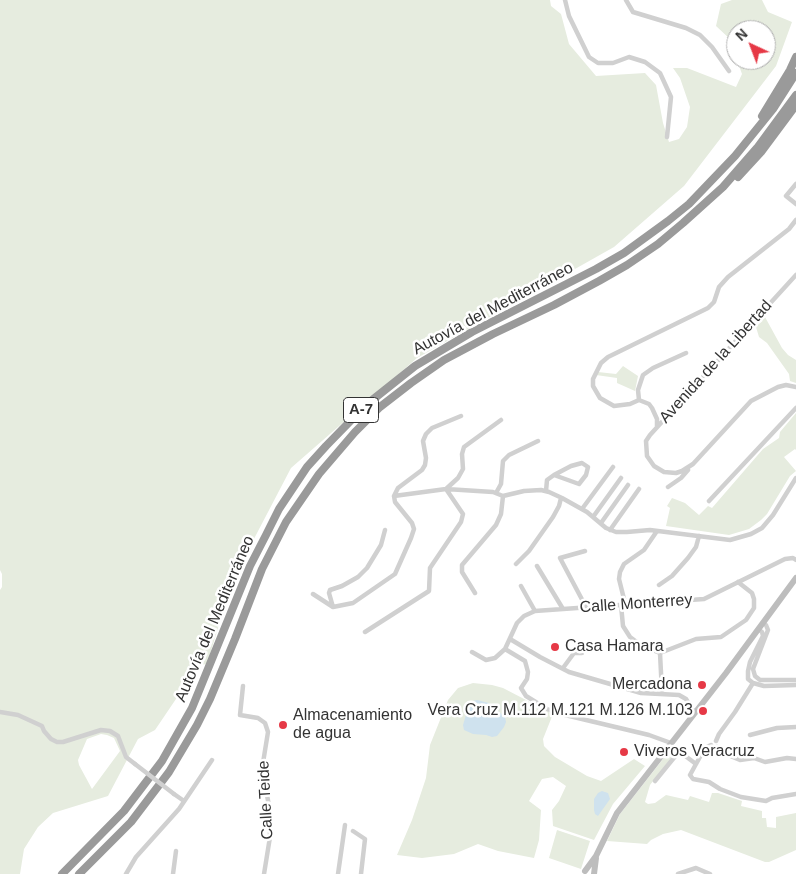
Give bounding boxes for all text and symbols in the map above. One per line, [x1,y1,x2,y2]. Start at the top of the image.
north arrow [726,20,776,70]
text: N [732,25,751,44]
street label: Autovía del Mediterráneo [410,259,576,359]
street label: Avenida de la Libertad [656,297,776,427]
road number: A-7 [344,398,378,422]
street label: Autovía del Mediterráneo [171,533,259,705]
street label: Calle Monterrey [579,590,693,618]
place label: Casa Hamara [565,637,664,657]
marker: Casa Hamara [549,641,561,653]
place label: Mercadona [612,675,692,695]
marker: Mercadona [696,679,708,691]
place label: Vera Cruz M.112 M.121 M.126 M.103 [427,701,693,721]
marker: Vera Cruz M.112 M.121 M.126 M.103 [697,705,709,717]
place label: Almacenamiento de agua [293,706,412,744]
marker: Almacenamiento de agua [277,719,289,731]
place label: Viveros Veracruz [634,742,755,762]
marker: Viveros Veracruz [618,746,630,758]
street label: Calle Teide [254,760,278,840]

